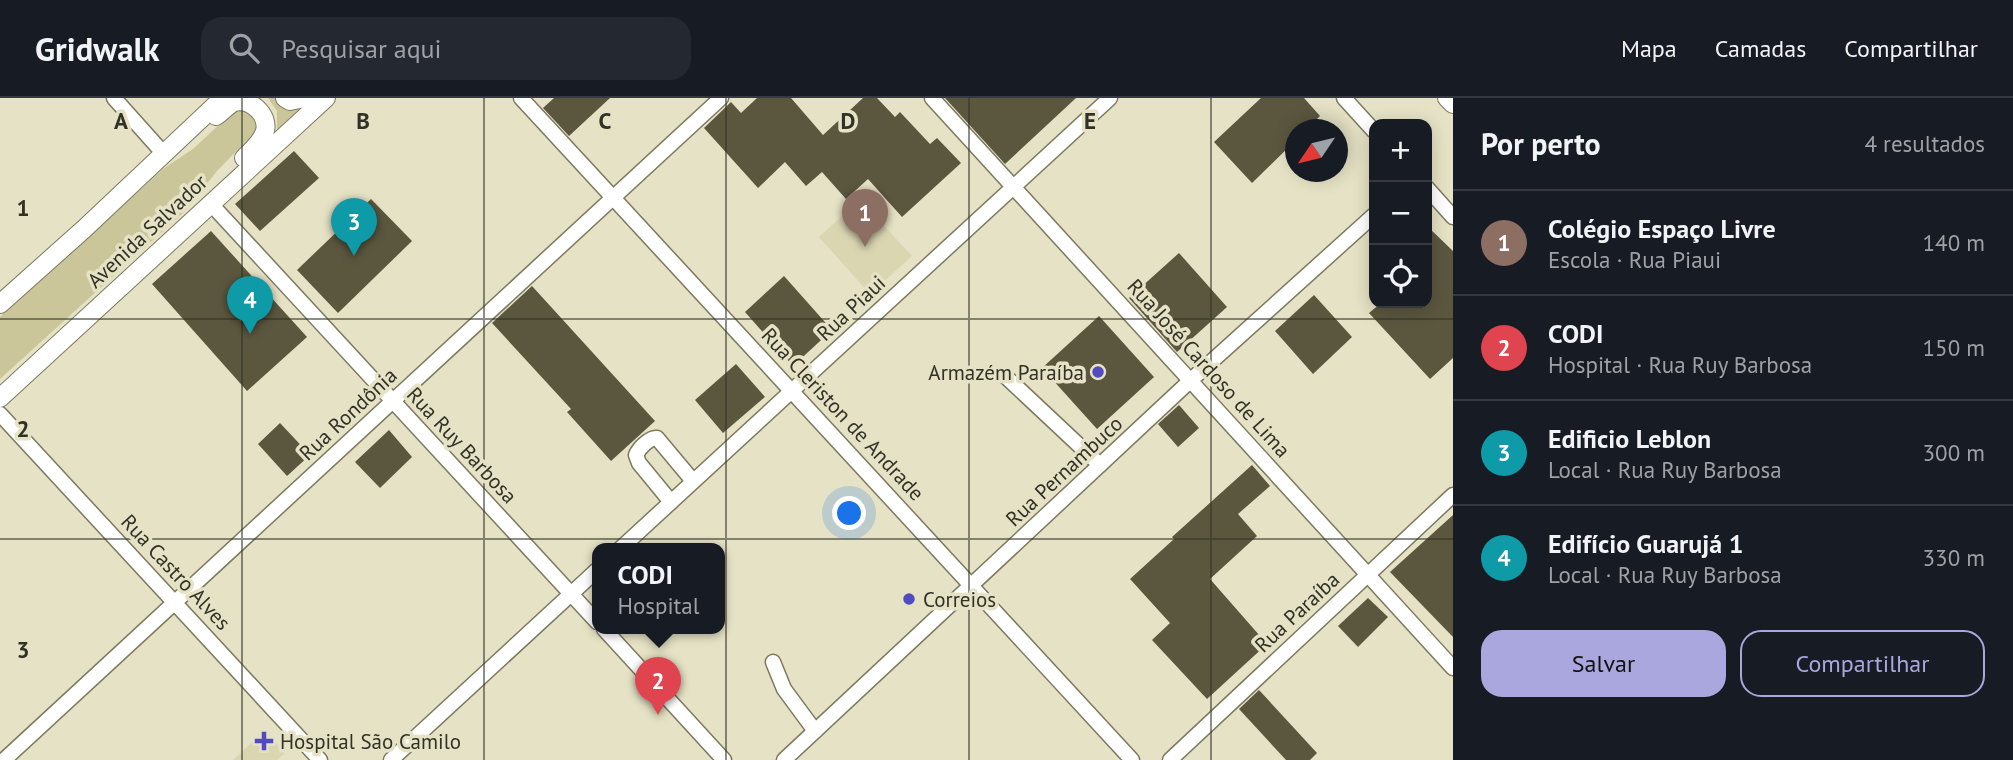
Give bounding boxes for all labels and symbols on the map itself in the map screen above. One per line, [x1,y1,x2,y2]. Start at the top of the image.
text: A [114,106,128,135]
text: B [356,106,370,135]
text: C [599,106,612,135]
text: D [841,106,855,135]
text: E [1084,106,1096,135]
north arrow [1285,119,1348,182]
street label: Avenida Salvador [81,168,213,294]
pin: 1 [842,189,888,247]
text: 1 [16,193,30,222]
pin: 3 [331,198,377,256]
street label: Rua Piaui [811,269,891,347]
street label: Rua José Cardoso de Lima [1122,273,1296,463]
pin: 4 [227,276,273,334]
street label: Rua Cleriston de Andrade [756,322,930,506]
place label: Armazém Paraíba [928,359,1084,386]
street label: Rua Rondônia [293,362,403,466]
marker: Armazém Paraíba [1090,364,1106,380]
street label: Rua Ruy Barbosa [401,381,523,509]
street label: Rua Pernambuco [1000,410,1128,532]
text: 2 [16,414,30,443]
your location [832,496,866,530]
street label: Rua Castro Alves [115,508,237,636]
street label: Rua Paraíba [1249,566,1345,658]
place label: Correios [923,586,996,613]
marker: Correios [901,591,917,607]
text: 3 [16,635,30,664]
pin: 2 [635,657,681,715]
place label: Hospital São Camilo [280,728,461,755]
marker: Hospital São Camilo [254,731,274,751]

